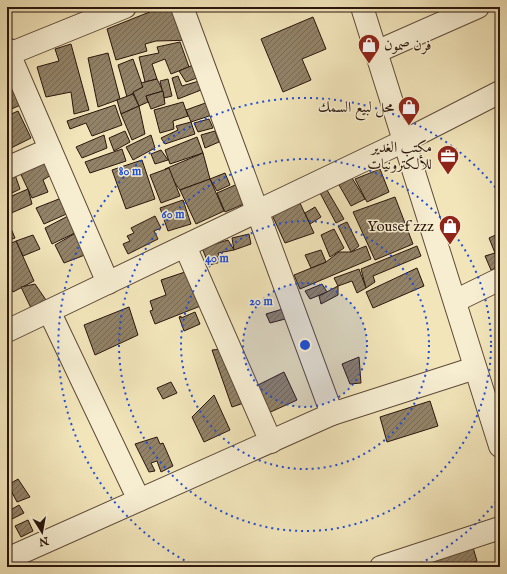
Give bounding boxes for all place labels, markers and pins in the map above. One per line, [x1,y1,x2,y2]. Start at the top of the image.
shop icon: فرن صمون [356,32,382,65]
place label: فرن صمون [384,36,432,55]
shop icon: محل لبيع السمك [396,94,422,127]
place label: محل لبيع السمك [318,98,394,121]
place label: مكتب الغدير للألكترونيات [367,138,432,174]
office icon: مكتب الغدير للألكترونيات [435,143,461,176]
shop icon: Yousef zzz [437,213,463,246]
place label: Yousef zzz [367,217,434,236]
centre of rings [298,338,312,352]

